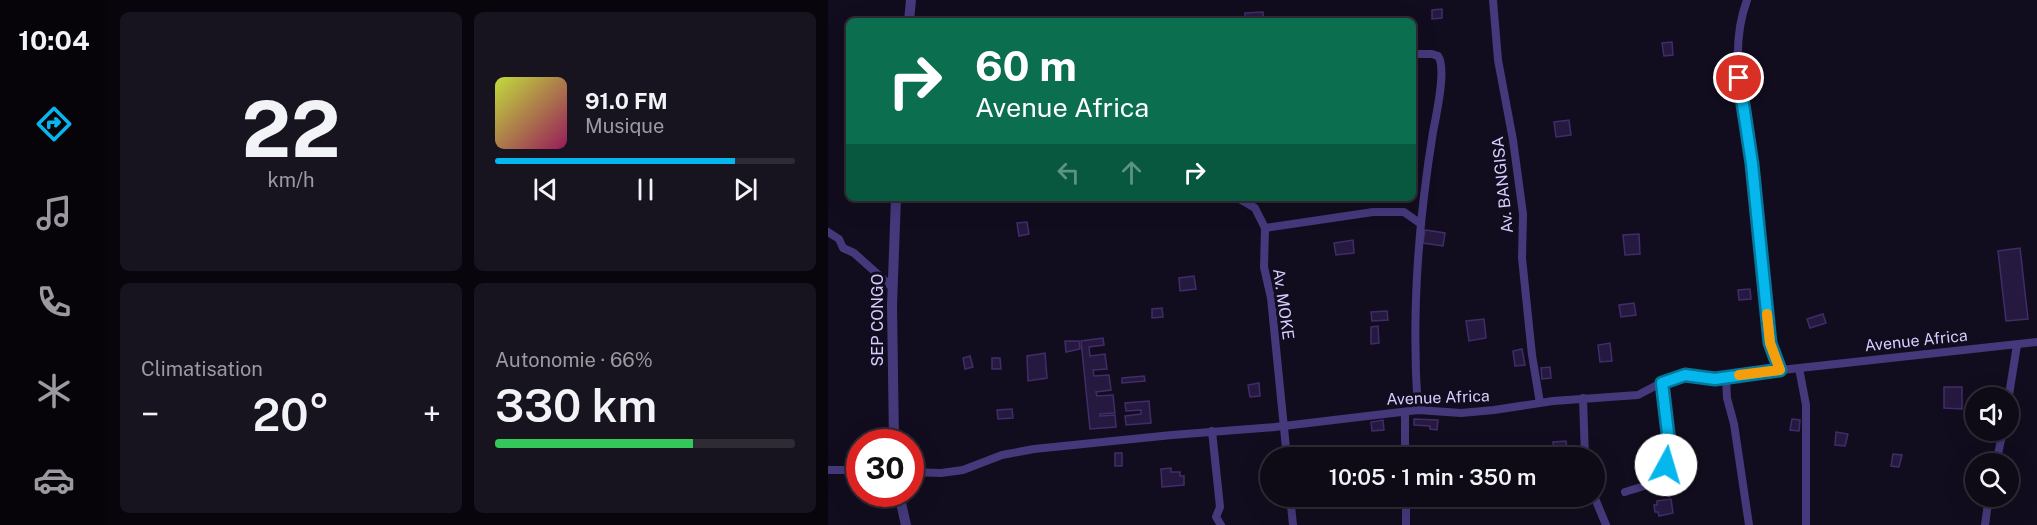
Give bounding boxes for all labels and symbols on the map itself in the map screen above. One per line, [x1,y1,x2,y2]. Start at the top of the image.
pin [1713,52,1764,103]
street label: Av. BANGISA [1488,136,1517,234]
street label: Av. MOKE [1269,267,1298,341]
street label: SEP CONGO [868,273,887,367]
street label: Avenue Africa [1864,326,1968,355]
street label: Avenue Africa [1386,386,1490,409]
speed limit sign: 30 [846,429,924,507]
position arrow [1634,433,1698,497]

